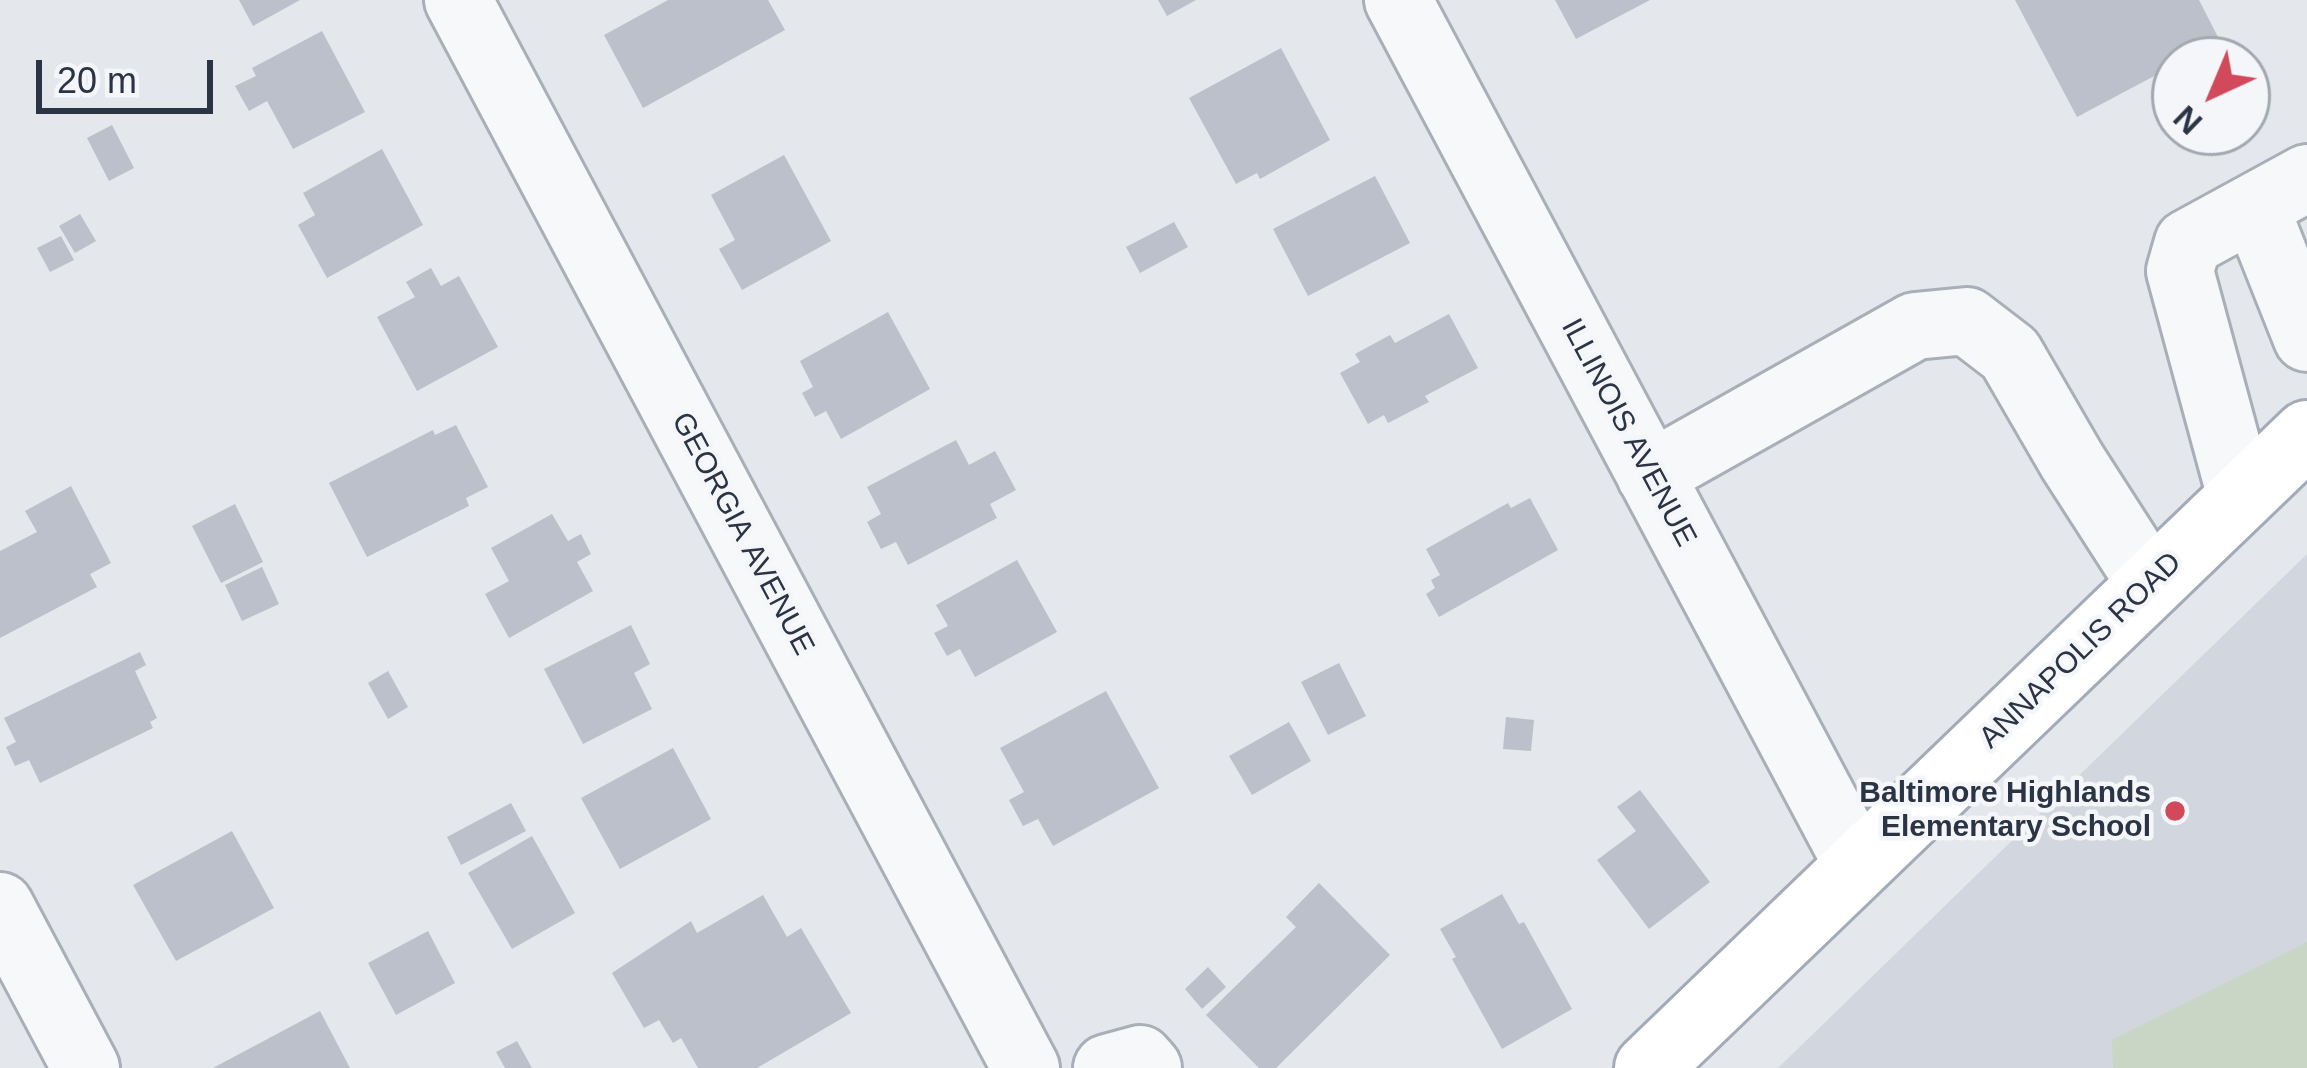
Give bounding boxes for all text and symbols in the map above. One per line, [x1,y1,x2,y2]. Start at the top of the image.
scale bar [42,36,219,110]
north arrow [2151,36,2271,156]
text: 20 m [57,60,137,101]
text: N [2166,99,2209,142]
street label: ILLINOIS AVENUE [1553,313,1703,553]
street label: GEORGIA AVENUE [663,407,821,661]
street label: ANNAPOLIS ROAD [1973,545,2189,757]
place label: Baltimore Highlands Elementary School [1859,776,2151,846]
marker: Baltimore Highlands Elementary School [2162,798,2188,824]

